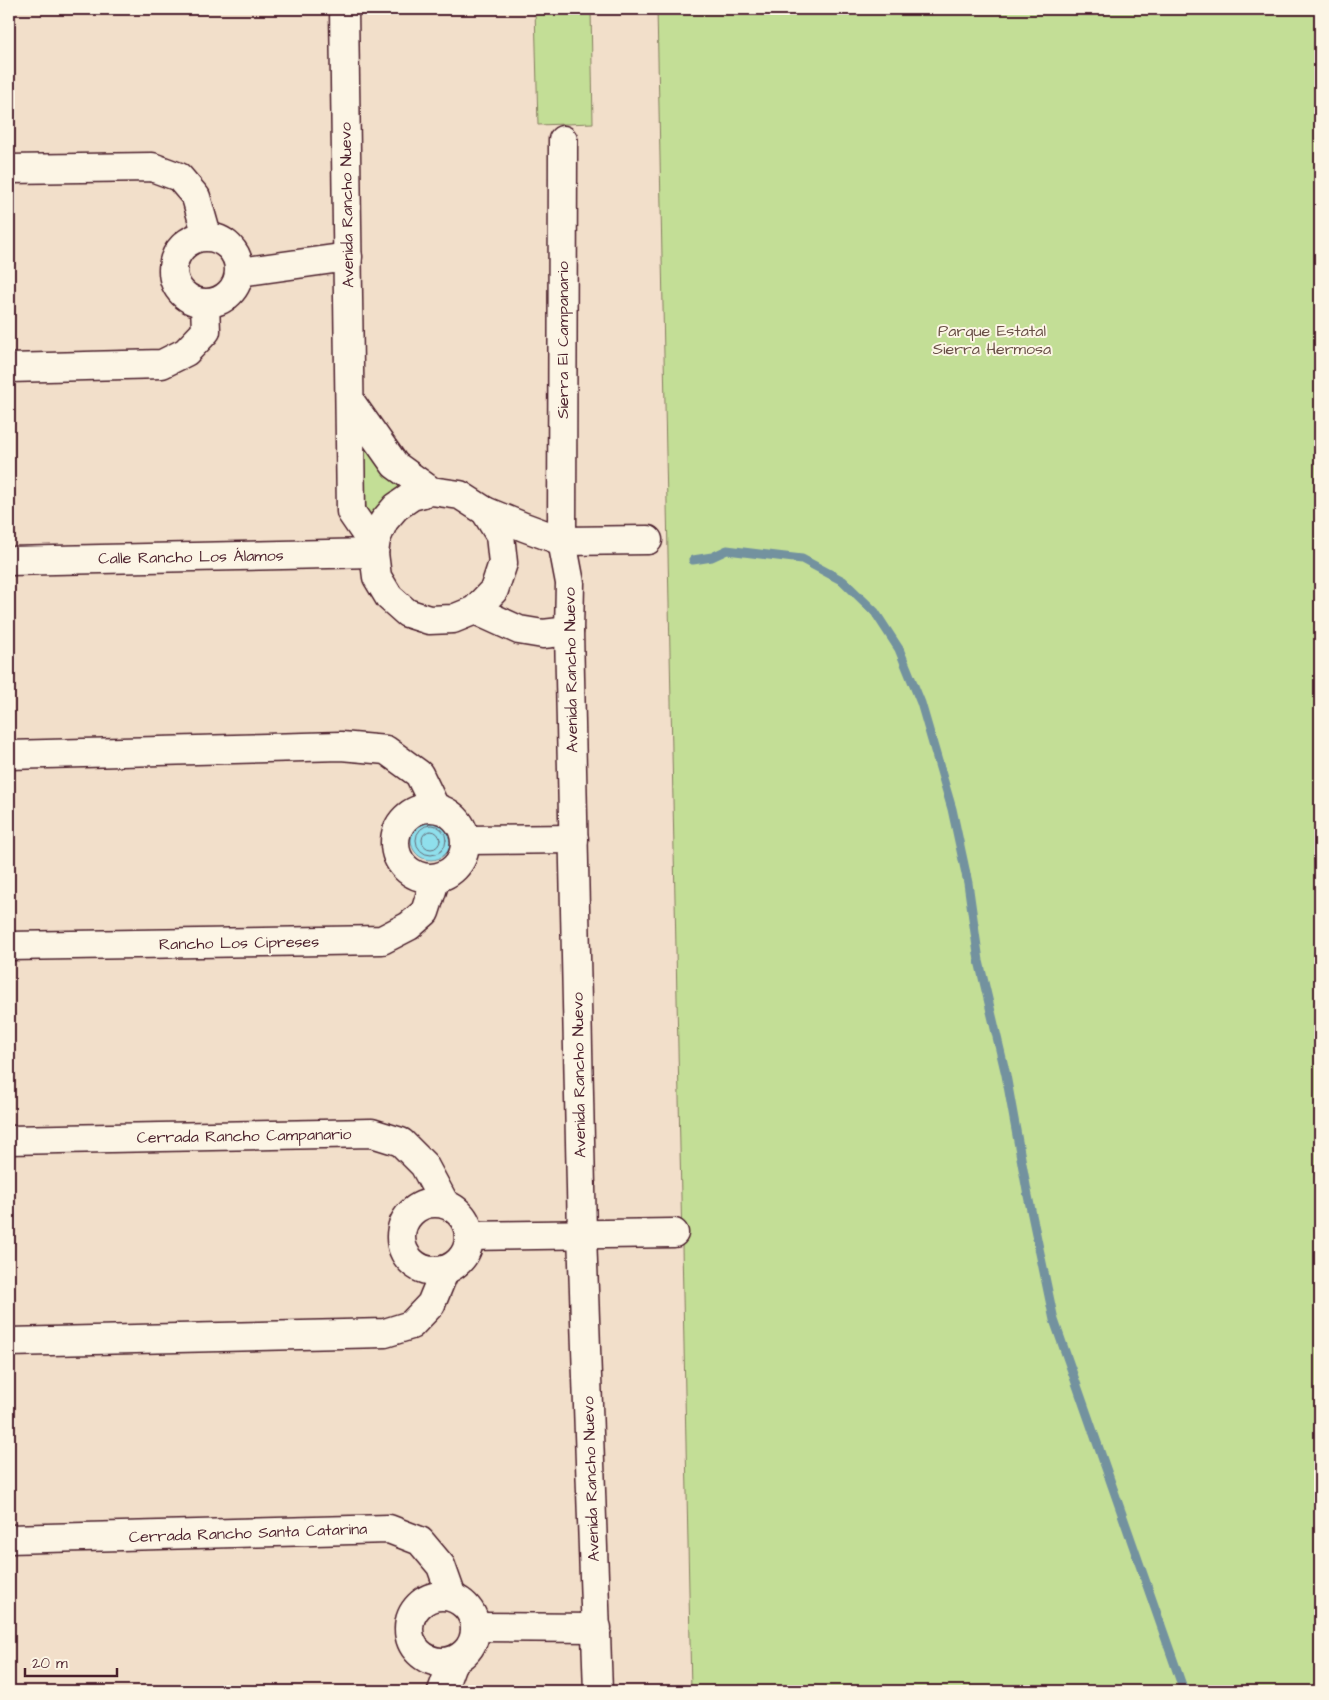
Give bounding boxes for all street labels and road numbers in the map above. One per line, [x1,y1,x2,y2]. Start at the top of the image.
street label: Avenida Rancho Nuevo [335,122,359,288]
street label: Sierra El Campanario [552,261,574,419]
street label: Calle Rancho Los Álamos [98,544,284,570]
street label: Avenida Rancho Nuevo [559,587,583,753]
street label: Rancho Los Cipreses [159,931,319,955]
street label: Avenida Rancho Nuevo [567,992,591,1158]
street label: Cerrada Rancho Campanario [136,1123,352,1149]
street label: Avenida Rancho Nuevo [577,1396,605,1562]
street label: Cerrada Rancho Santa Catarina [128,1518,368,1548]

